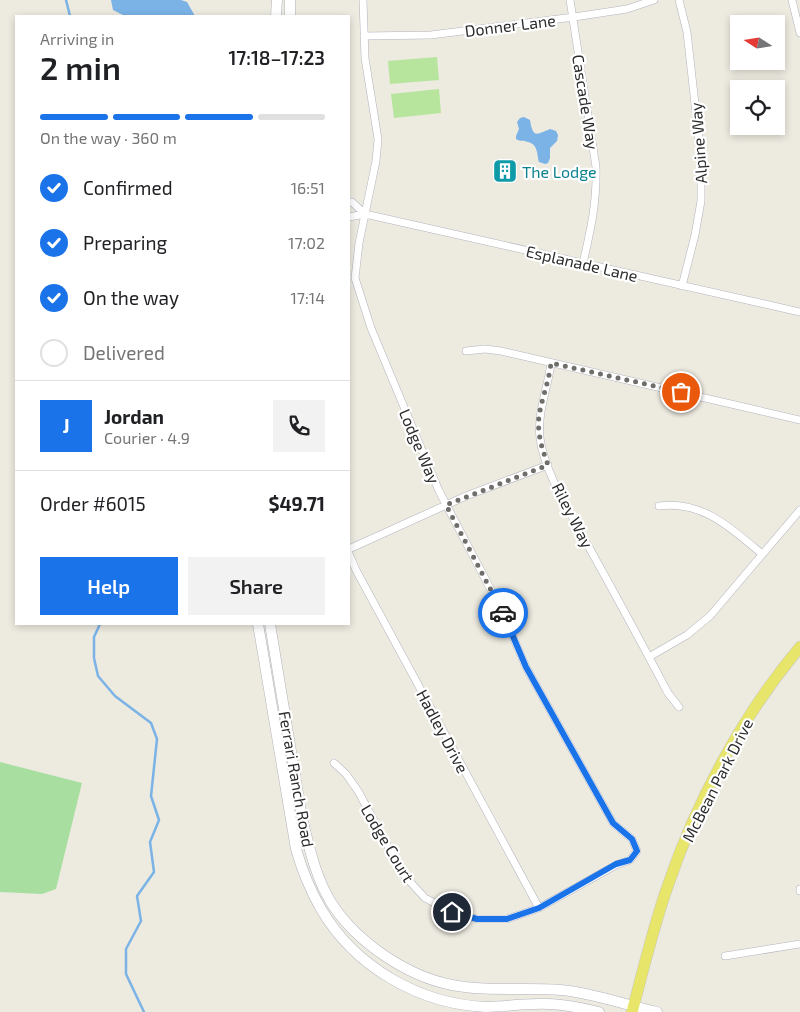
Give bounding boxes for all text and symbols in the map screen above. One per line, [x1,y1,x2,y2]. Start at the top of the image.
street label: Donner Lane [463,10,557,40]
north arrow [730,15,785,70]
map controls [730,15,785,135]
text: Arriving in [40,29,114,48]
text: 17:18–17:23 [228,46,325,69]
text: 2 min [40,48,121,86]
street label: Cascade Way [569,53,603,151]
button: locate [730,80,785,135]
street label: Alpine Way [686,101,710,184]
text: On the way · 360 m [40,128,177,147]
building icon: The Lodge [492,158,518,184]
place label: The Lodge [522,162,597,181]
icon: check [40,174,68,202]
text: Confirmed [83,176,173,199]
text: 16:51 [291,178,325,197]
icon: check [40,229,68,257]
text: Preparing [83,231,167,254]
text: 17:02 [288,233,325,252]
street label: Esplanade Lane [524,241,640,285]
icon: check [40,284,68,312]
text: On the way [83,286,179,309]
text: 17:14 [290,288,325,307]
text: Delivered [83,341,165,364]
pin [660,371,702,413]
icon: bag [667,378,695,406]
button: phone [273,400,325,452]
text: Jordan [104,405,164,428]
street label: Lodge Way [396,406,444,487]
text: J [62,414,70,437]
text: Courier · 4.9 [104,428,190,447]
street label: Riley Way [548,479,598,551]
text: Order #6015 [40,492,146,515]
text: $49.71 [268,492,325,515]
button: Help [40,557,178,615]
button: Share [188,557,325,615]
courier [478,588,528,638]
icon: car [489,599,517,627]
street label: Hadley Drive [413,686,473,776]
street label: Ferrari Ranch Road [276,709,318,849]
street label: McBean Park Drive [678,715,756,845]
street label: Lodge Court [357,801,419,885]
pin [431,891,473,933]
icon: home [438,898,466,926]

